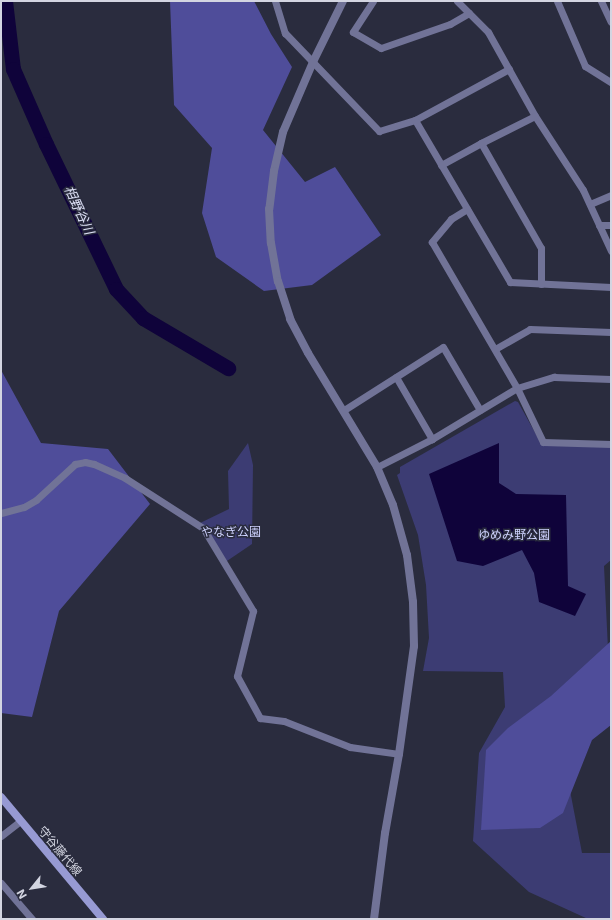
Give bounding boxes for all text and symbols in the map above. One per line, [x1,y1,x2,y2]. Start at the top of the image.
water label: 相野谷川 [61,183,97,237]
park label: やなぎ公園 [201,525,261,539]
park label: ゆめみ野公園 [478,528,550,542]
street label: 守谷藤代線 [35,823,85,879]
north arrow [12,868,52,908]
text: N [13,887,30,901]

